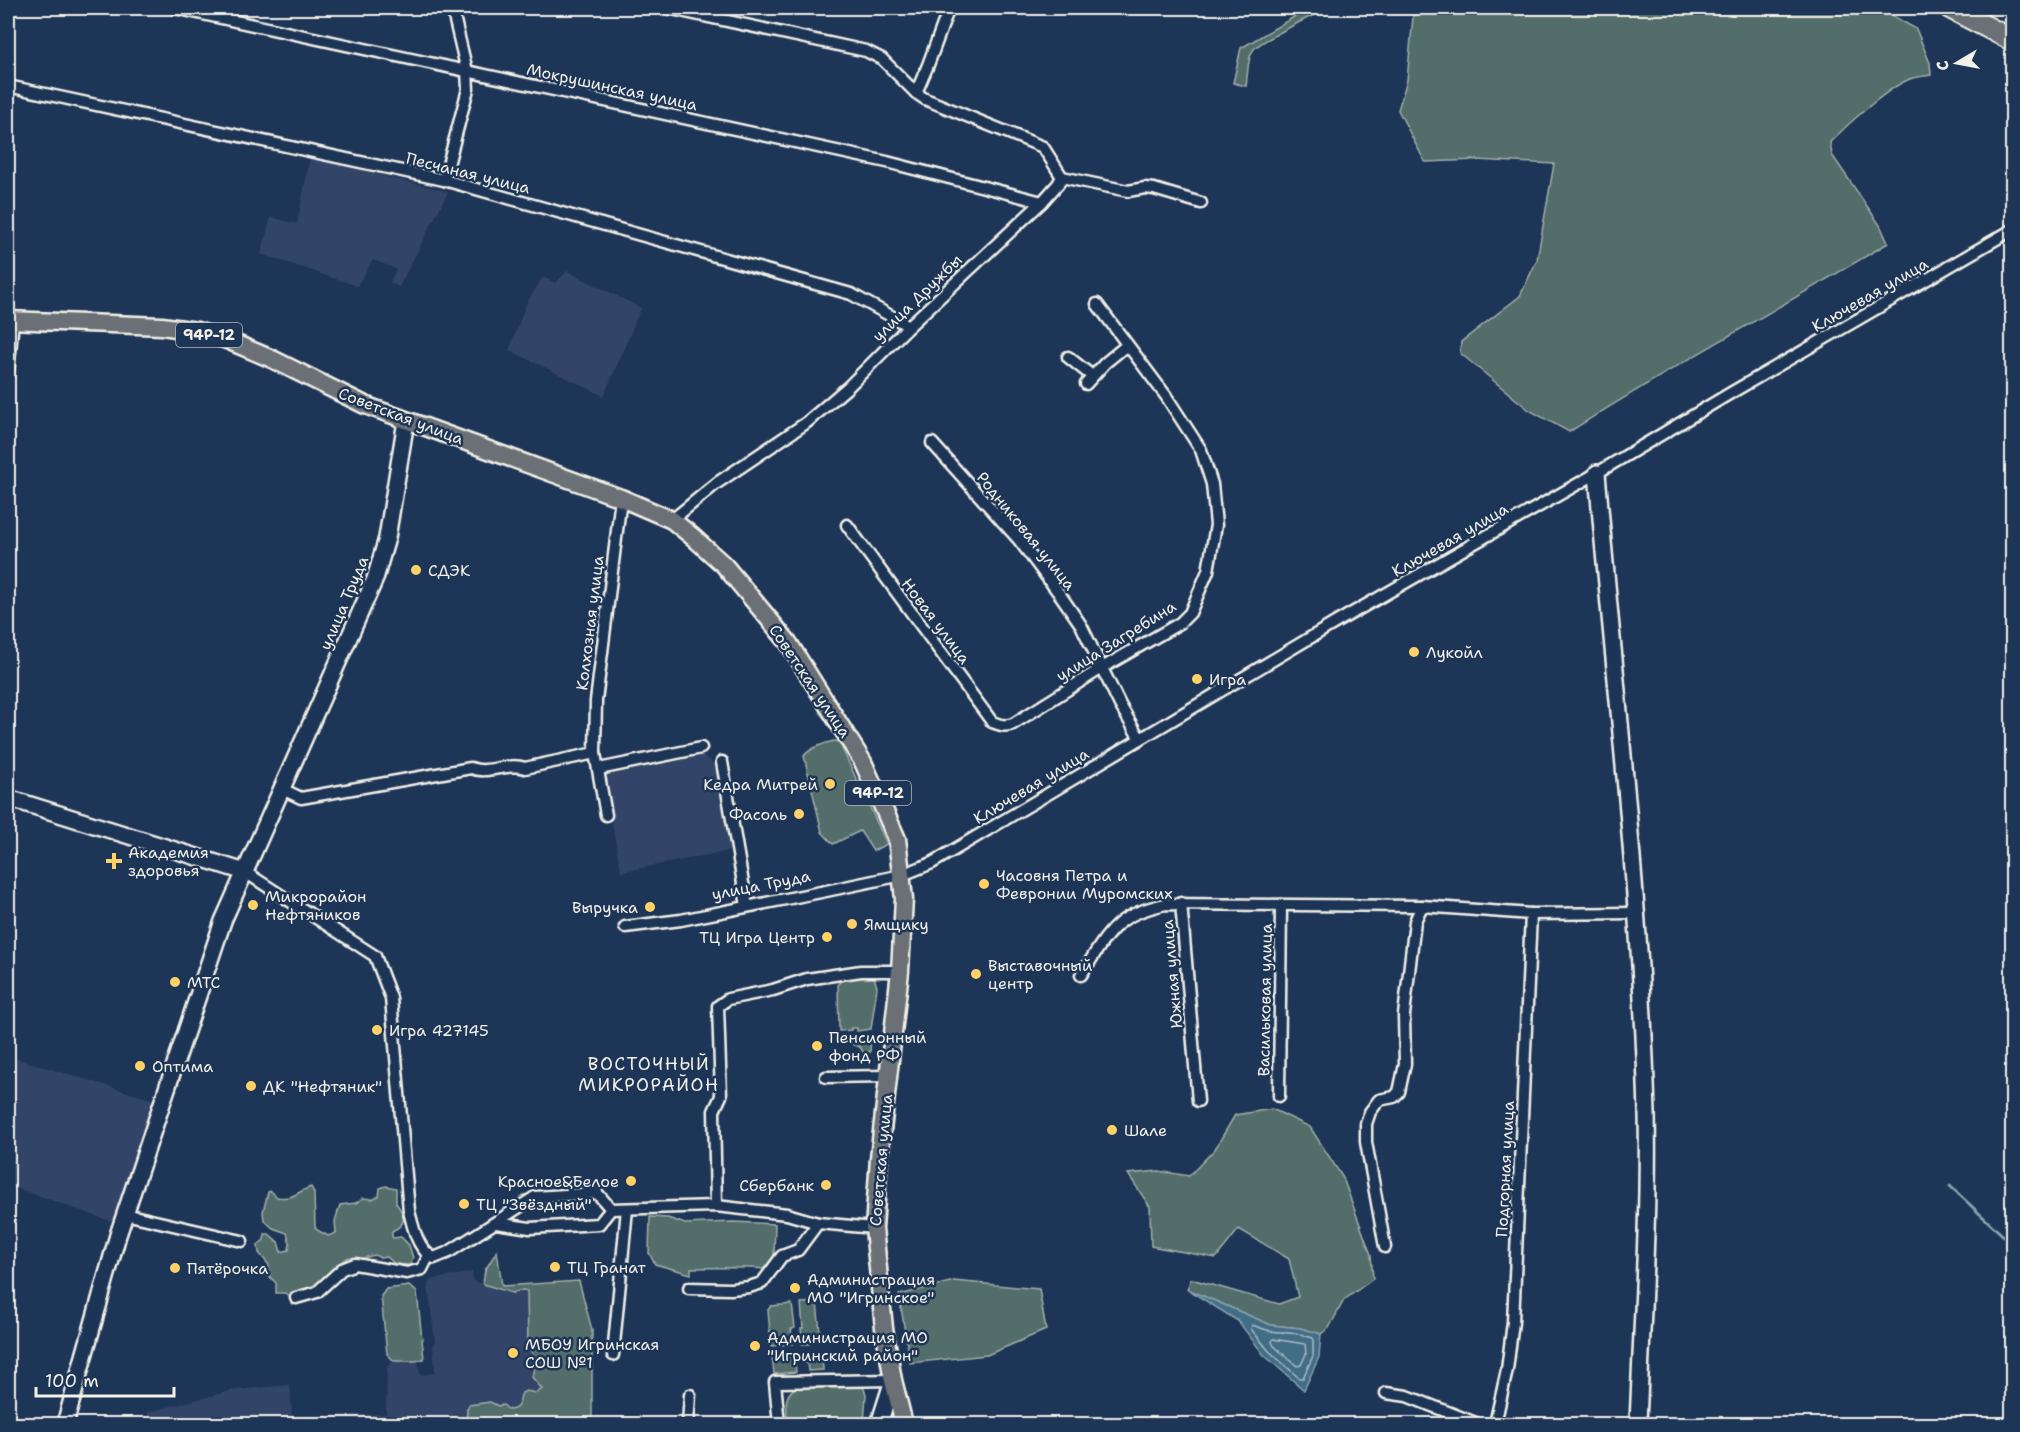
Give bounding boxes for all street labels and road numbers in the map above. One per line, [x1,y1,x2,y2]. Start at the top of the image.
street label: Мокрушинская улица [525,59,699,115]
street label: Песчаная улица [404,147,532,199]
street label: улица Дружбы [868,250,966,346]
street label: Ключевая улица [1808,253,1932,337]
road number: 94Р-12 [176,323,242,347]
street label: Советская улица [335,382,467,450]
street label: Родниковая улица [972,467,1080,595]
street label: Ключевая улица [1388,498,1512,582]
street label: улица Труда [315,553,373,653]
street label: Колхозная улица [571,554,609,692]
street label: Новая улица [897,574,975,668]
street label: улица Загребина [1052,596,1180,686]
street label: Советская улица [764,620,856,742]
street label: Ключевая улица [969,743,1093,829]
road number: 94Р-12 [845,781,911,805]
street label: улица Труда [710,865,812,905]
street label: Южная улица [1157,919,1187,1029]
street label: Васильковая улица [1253,923,1277,1077]
street label: Советская улица [865,1093,897,1227]
street label: Подгорная улица [1491,1100,1519,1238]

